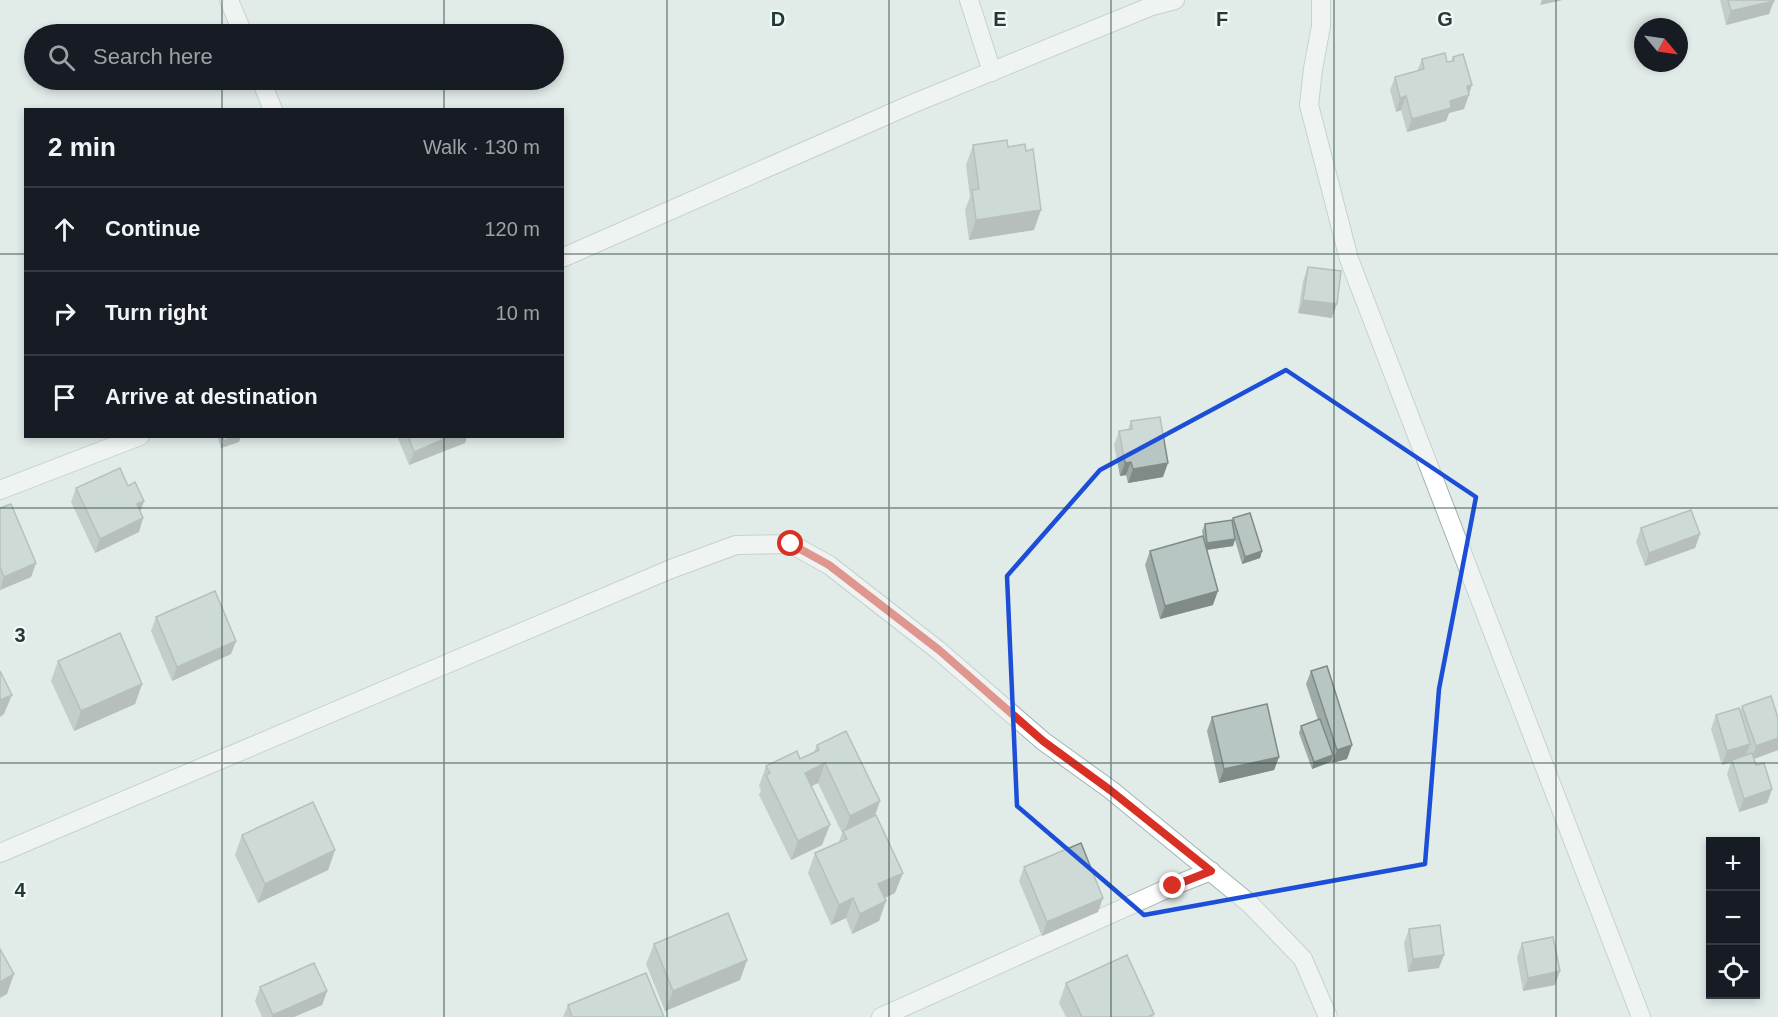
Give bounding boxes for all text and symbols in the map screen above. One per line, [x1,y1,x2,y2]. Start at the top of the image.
text: D [771,8,785,30]
text: E [993,8,1007,30]
text: F [1216,8,1228,30]
text: G [1437,8,1453,30]
north arrow [1634,18,1688,72]
search box [24,24,564,90]
icon: search [45,41,78,74]
text: Search here [93,44,213,69]
text: 2 min [48,132,116,162]
text: Walk · 130 m [423,136,540,158]
icon: ahead [48,213,81,246]
text: Continue [105,216,200,241]
text: 120 m [484,218,540,240]
icon: right [48,297,81,330]
text: Turn right [105,300,207,325]
text: 10 m [496,302,540,324]
icon: arrive [48,381,81,414]
text: Arrive at destination [105,384,318,409]
route start [777,530,803,556]
text: 3 [14,624,26,646]
map controls [1706,837,1760,999]
button: + [1706,837,1760,891]
route end [1159,872,1185,898]
text: 4 [14,879,26,901]
button: − [1706,891,1760,945]
button: locate [1706,945,1760,999]

